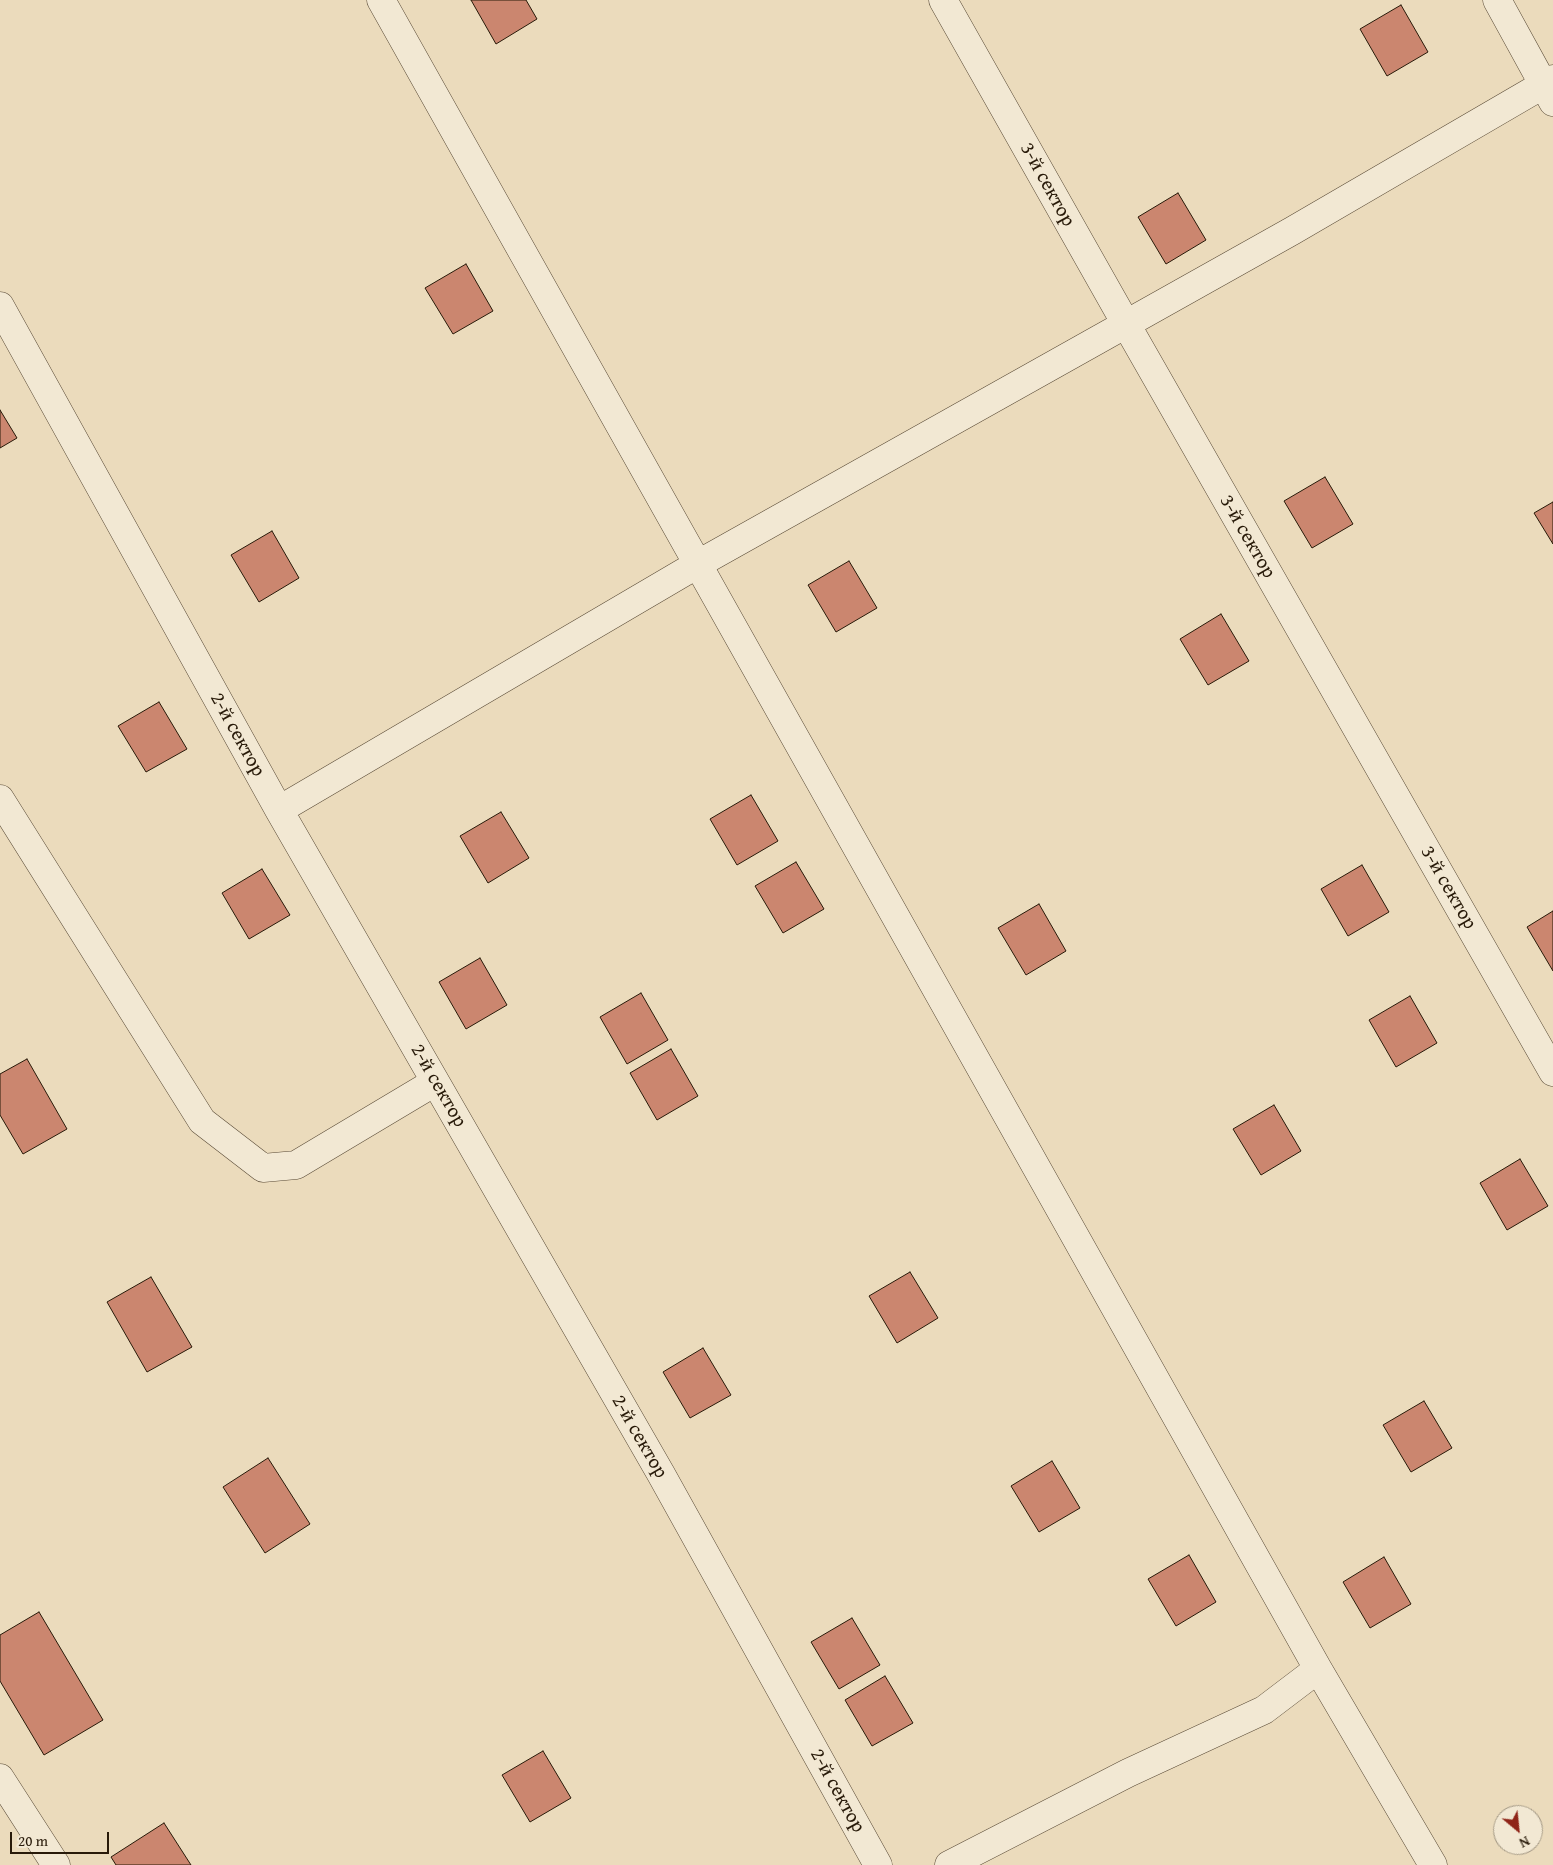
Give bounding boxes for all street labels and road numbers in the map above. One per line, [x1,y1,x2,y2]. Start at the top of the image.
street label: 3-й сектор [1014,139,1080,231]
street label: 3-й сектор [1214,491,1280,583]
street label: 2-й сектор [204,689,270,781]
street label: 3-й сектор [1415,842,1481,934]
street label: 2-й сектор [405,1040,471,1132]
street label: 2-й сектор [606,1391,672,1483]
street label: 2-й сектор [804,1745,870,1837]

